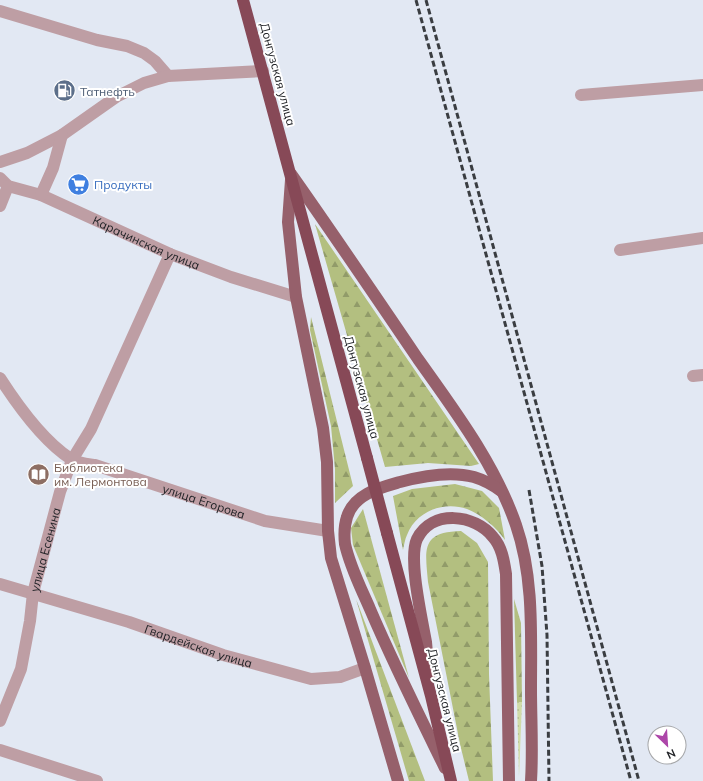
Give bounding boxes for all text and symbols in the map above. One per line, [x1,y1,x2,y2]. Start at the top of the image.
street label: Донгузская улица [257,21,299,127]
fuel station icon: Татнефть [51,78,77,104]
place label: Татнефть [80,84,135,99]
supermarket icon: Продукты [65,171,91,197]
place label: Продукты [94,177,152,192]
street label: Карачинская улица [90,212,202,272]
street label: Донгузская улица [341,334,383,440]
place label: Библиотека им. Лермонтова [54,460,147,489]
library icon: Библиотека им. Лермонтова [25,461,51,487]
street label: улица Егорова [161,480,247,521]
street label: улица Есенина [26,506,63,593]
street label: Гвардейская улица [143,621,254,670]
street label: Донгузская улица [425,647,465,753]
north arrow [647,725,687,765]
text: N [665,746,678,762]

